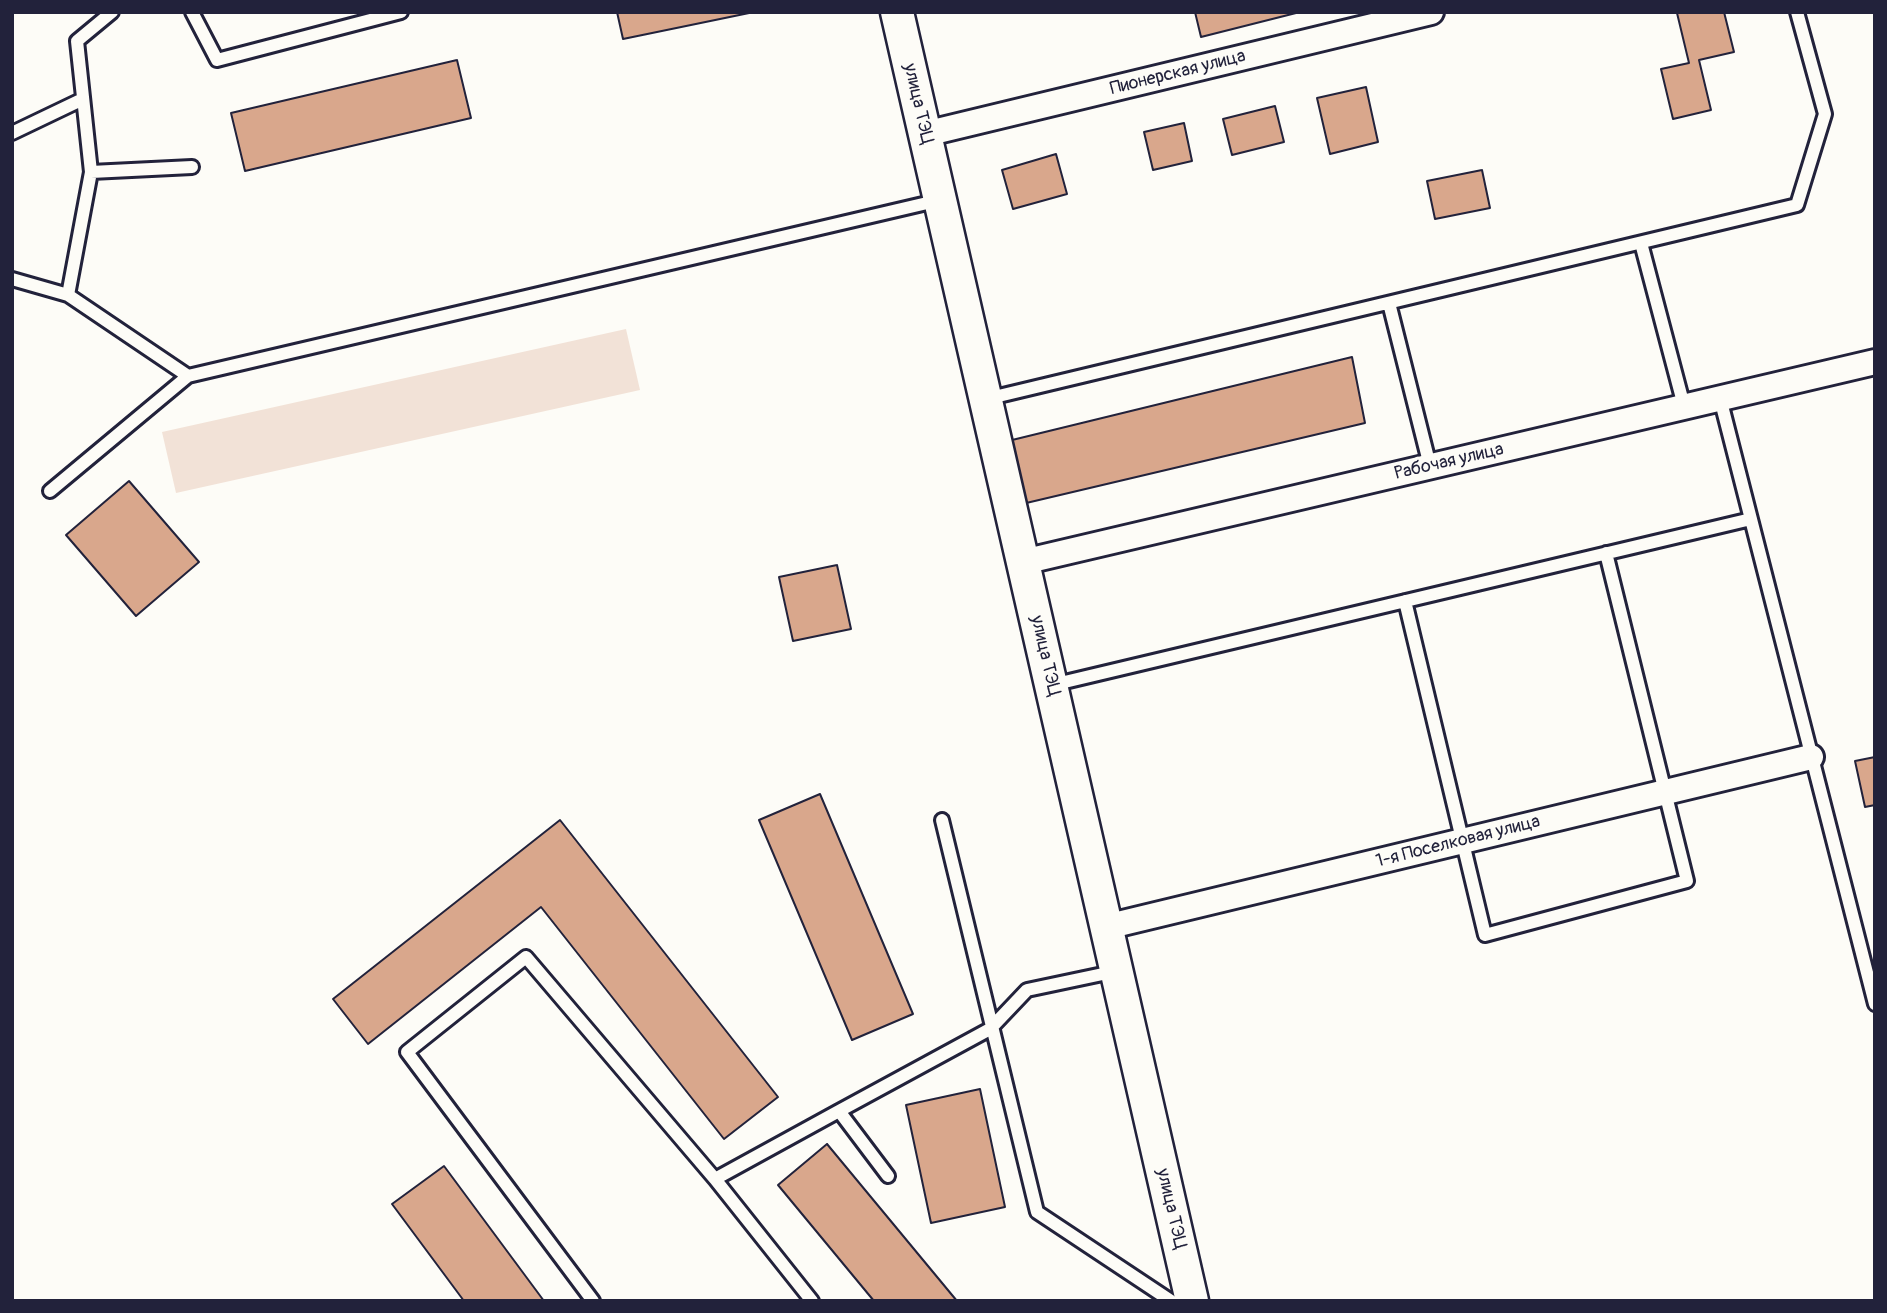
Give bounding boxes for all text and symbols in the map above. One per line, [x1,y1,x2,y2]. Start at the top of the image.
street label: Пионерская улица [1108,46,1248,100]
street label: улица ТЭЦ [898,61,938,147]
street label: Рабочая улица [1392,439,1506,485]
street label: улица ТЭЦ [1025,613,1065,699]
street label: 1-я Поселковая улица [1374,811,1542,873]
street label: улица ТЭЦ [1151,1166,1191,1252]

